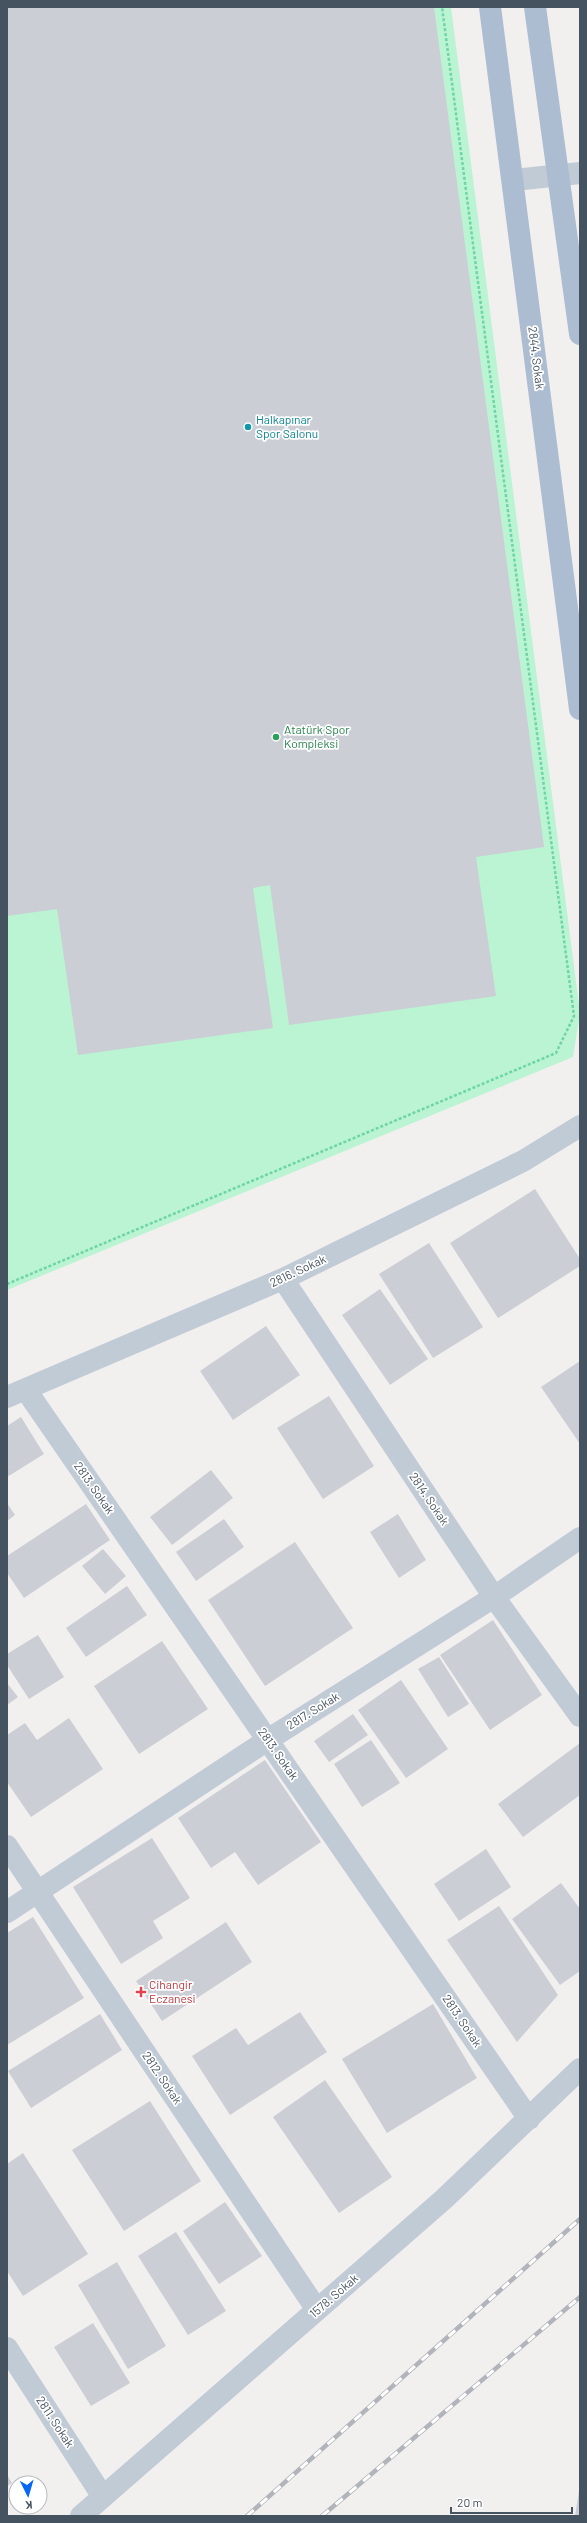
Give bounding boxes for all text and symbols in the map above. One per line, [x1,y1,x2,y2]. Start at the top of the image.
street label: 2844. Sokak [526,326,548,390]
place label: Halkapınar Spor Salonu [256,412,318,440]
marker: Halkapınar Spor Salonu [243,422,253,432]
place label: Atatürk Spor Kompleksi [284,722,350,750]
marker: Atatürk Spor Kompleksi [271,732,281,742]
street label: 2816. Sokak [267,1251,328,1289]
street label: 2813. Sokak [72,1459,118,1516]
street label: 2814. Sokak [407,1469,453,1527]
street label: 2817. Sokak [284,1689,341,1732]
street label: 2813. Sokak [256,1725,302,1782]
place label: Cihangir Eczanesi [149,1977,196,2005]
marker: Cihangir Eczanesi [136,1987,146,1997]
street label: 2813. Sokak [440,1992,485,2049]
street label: 2812. Sokak [140,2049,185,2106]
street label: 1578. Sokak [306,2270,360,2320]
street label: 2811. Sokak [34,2393,78,2450]
north arrow [8,2475,48,2515]
scale bar [451,2489,572,2515]
text: 20 m [457,2495,483,2509]
text: K [25,2499,33,2512]

